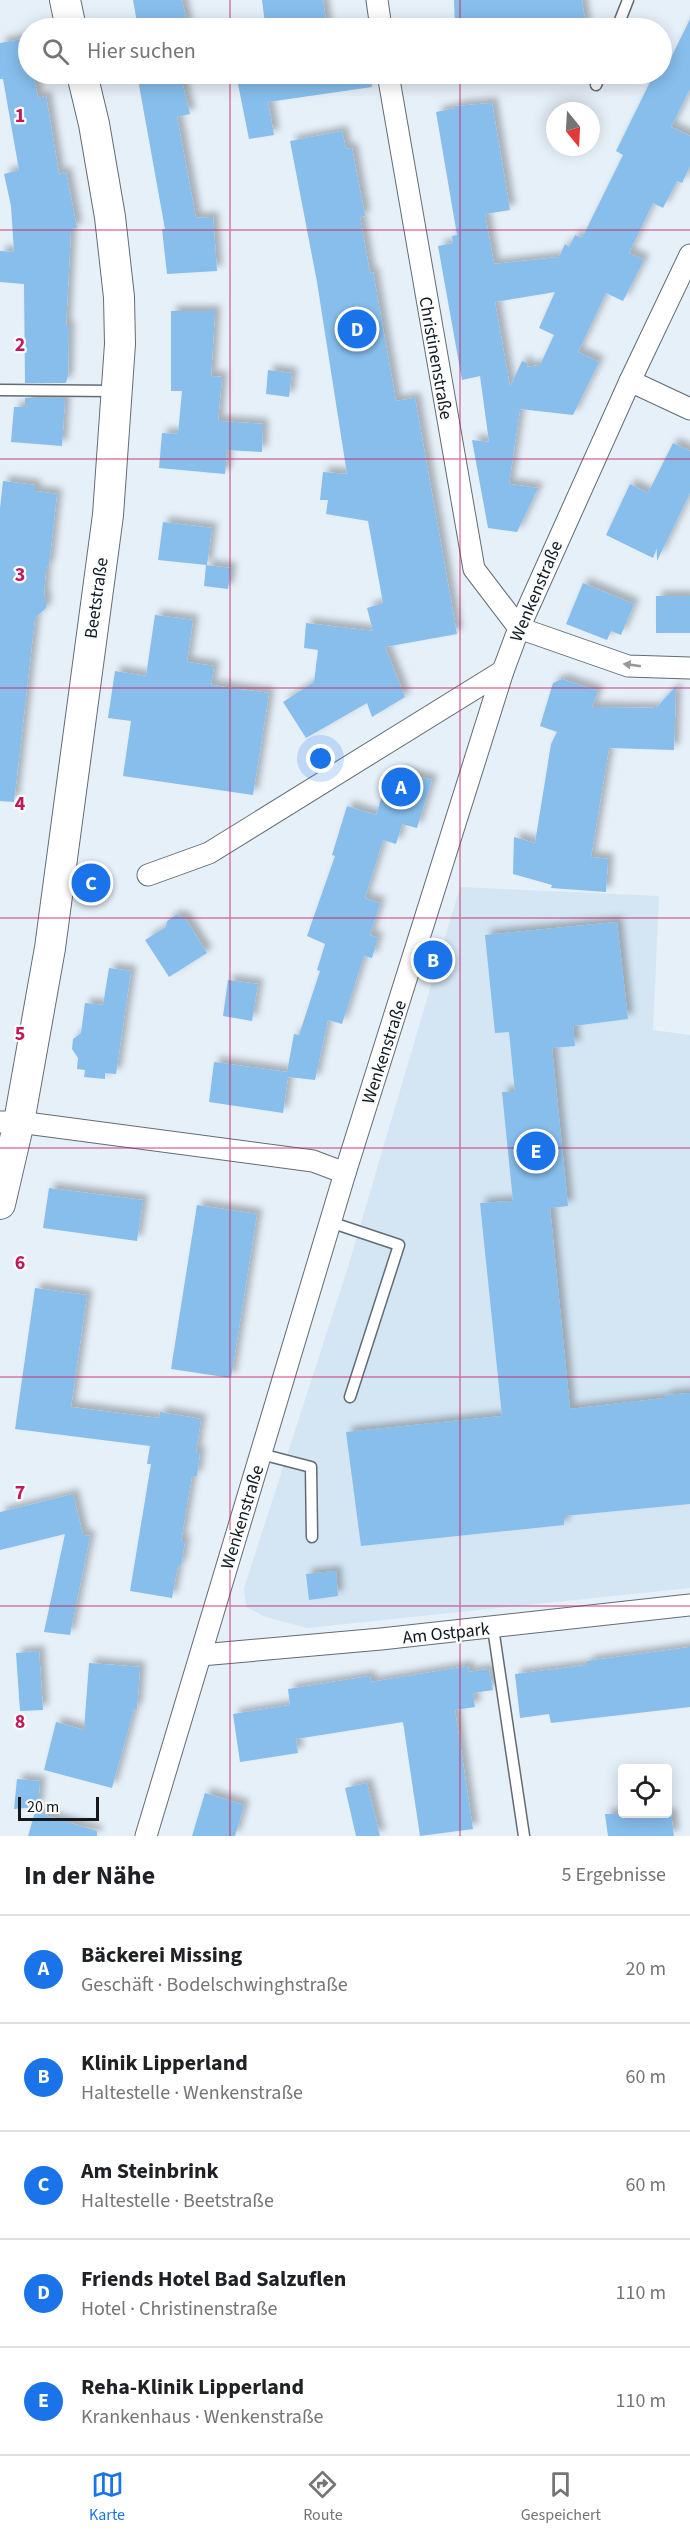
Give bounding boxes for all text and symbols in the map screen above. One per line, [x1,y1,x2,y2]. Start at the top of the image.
search box [18,18,672,84]
icon: search [39,35,72,68]
text: Hier suchen [87,35,196,67]
text: 1 [15,102,25,130]
north arrow [546,102,600,156]
street label: Christinenstraße [412,295,459,422]
pin: D [338,306,376,352]
text: 2 [15,331,25,359]
street label: Wenkenstraße [504,537,569,646]
street label: Beetstraße [78,556,115,640]
text: 3 [15,561,25,589]
one-way arrow [622,661,641,670]
your location [306,744,335,773]
pin: A [382,764,420,810]
text: 4 [15,790,26,818]
pin: C [72,860,110,906]
pin: B [414,938,452,982]
street label: Wenkenstraße [356,997,413,1107]
text: 5 [15,1020,25,1048]
pin: E [516,1128,556,1174]
text: 6 [15,1249,25,1277]
street label: Wenkenstraße [215,1462,270,1572]
text: 7 [15,1479,25,1507]
street label: Am Ostpark [401,1616,491,1651]
text: 8 [15,1708,25,1736]
map controls [618,1764,672,1818]
button: locate [618,1764,672,1818]
scale bar [18,1794,99,1822]
text: 20 m [27,1796,59,1818]
text: In der Nähe [24,1857,155,1894]
text: 5 Ergebnisse [561,1861,666,1889]
text: Bäckerei Missing [81,1939,242,1971]
text: A [38,1955,49,1983]
text: 20 m [626,1955,666,1983]
text: Geschäft · Bodelschwinghstraße [81,1971,348,1999]
text: Klinik Lipperland [81,2047,248,2079]
text: B [37,2063,50,2091]
text: 60 m [626,2063,666,2091]
text: Haltestelle · Wenkenstraße [81,2079,303,2107]
text: Am Steinbrink [81,2155,219,2187]
text: C [38,2171,49,2199]
text: 60 m [626,2171,666,2199]
text: Haltestelle · Beetstraße [81,2187,274,2215]
text: Friends Hotel Bad Salzuflen [81,2263,346,2295]
text: D [37,2279,50,2307]
text: 110 m [616,2279,666,2307]
text: Hotel · Christinenstraße [81,2295,277,2323]
text: Reha-Klinik Lipperland [81,2371,304,2403]
text: E [38,2387,49,2415]
text: 110 m [616,2387,666,2415]
text: Krankenhaus · Wenkenstraße [81,2403,323,2431]
tab: Karte [89,2468,125,2526]
tab: Route [303,2468,343,2526]
tab: Gespeichert [521,2468,601,2526]

